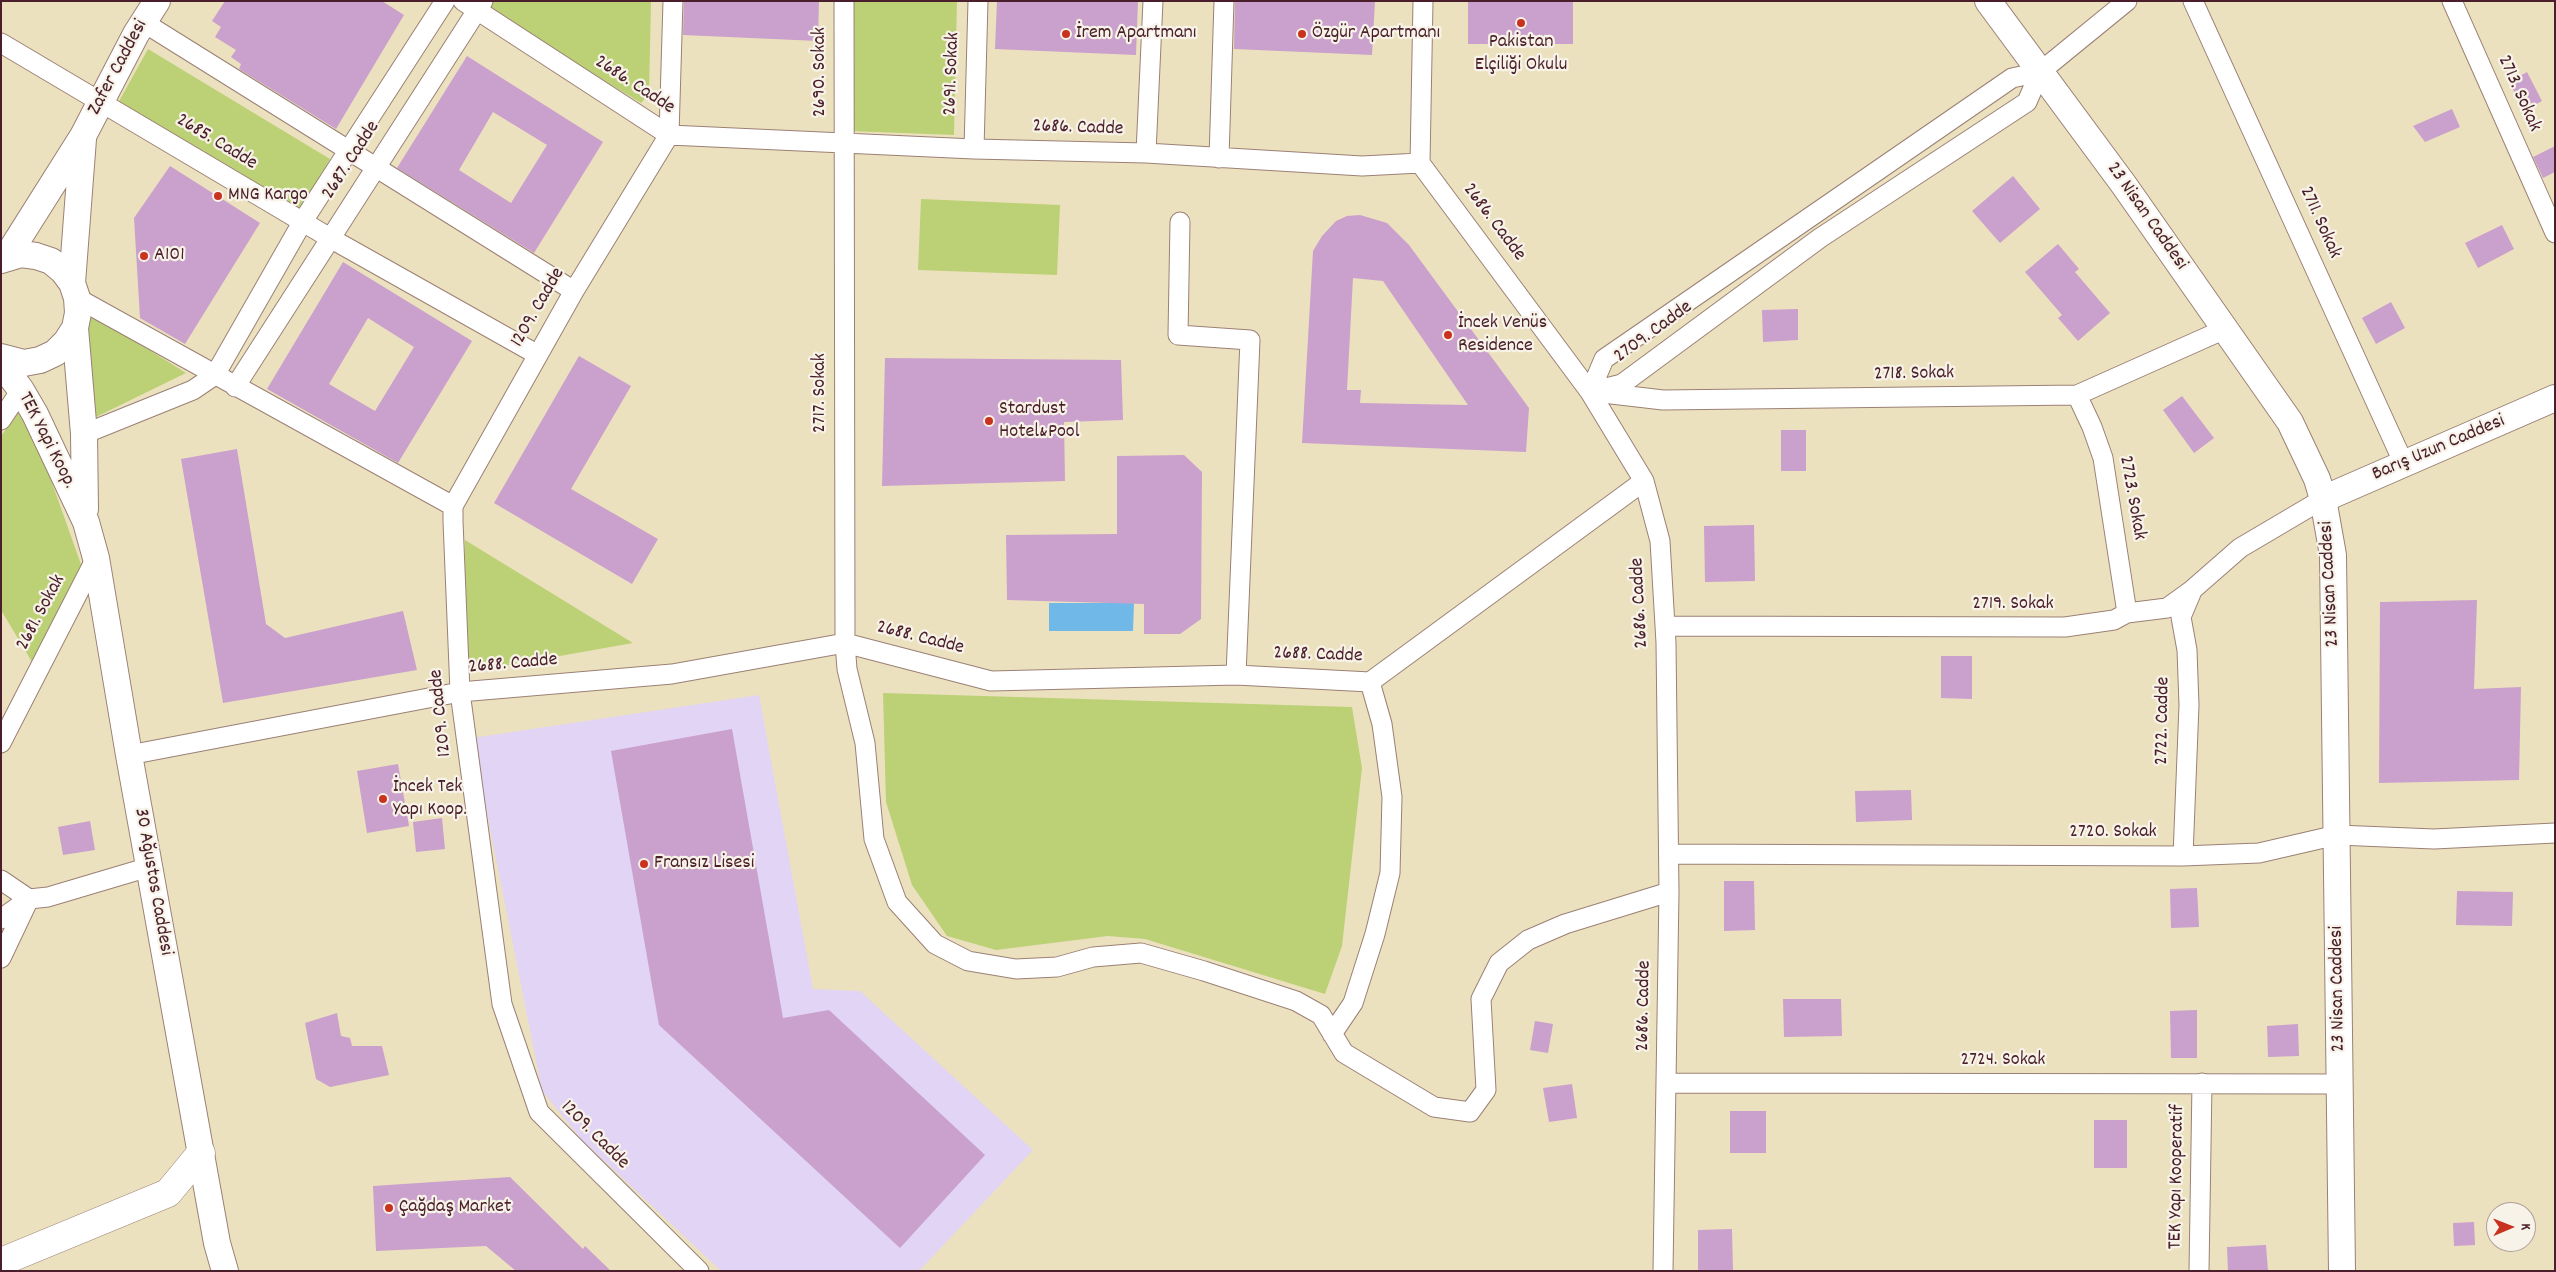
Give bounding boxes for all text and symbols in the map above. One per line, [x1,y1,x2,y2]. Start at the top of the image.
street label: Zafer Caddesi [84,16,154,120]
marker: Pakistan Elçiliği Okulu [1515,17,1527,29]
place label: İrem Apartmanı [1076,22,1196,46]
place label: Özgür Apartmanı [1312,22,1440,46]
street label: 2690. Sokak [809,27,833,117]
marker: İrem Apartmanı [1060,28,1072,40]
marker: Özgür Apartmanı [1296,28,1308,40]
place label: Pakistan Elçiliği Okulu [1475,31,1567,78]
street label: 2691. Sokak [940,32,966,116]
street label: 2686. Cadde [589,51,679,121]
street label: 2713. Sokak [2491,52,2545,136]
street label: 2685. Cadde [171,109,261,177]
street label: 2686. Cadde [1032,115,1124,143]
street label: 2687. Cadde [318,117,386,205]
street label: 23 Nisan Caddesi [2100,158,2192,276]
street label: 2686. Cadde [1456,179,1530,267]
street label: 2711. Sokak [2292,183,2346,263]
place label: MNG Kargo [228,184,308,208]
marker: MNG Kargo [212,190,224,202]
place label: A101 [154,244,185,268]
marker: A101 [138,250,150,262]
street label: 1209. Cadde [507,264,571,352]
street label: 2709. Cadde [1610,296,1698,370]
place label: İncek Venüs Residence [1458,312,1547,359]
marker: İncek Venüs Residence [1442,329,1454,341]
street label: 2717. Sokak [809,353,833,433]
street label: 2718. Sokak [1874,362,1954,388]
street label: TEK Yapi Koop. [12,389,80,493]
place label: Stardust Hotel&Pool [999,398,1080,445]
street label: Barış Uzun Caddesi [2369,410,2509,488]
marker: Stardust Hotel&Pool [983,415,995,427]
street label: 2723. Sokak [2112,454,2150,542]
street label: 23 Nisan Caddesi [2316,520,2346,648]
street label: 2686. Cadde [1627,557,1655,649]
street label: 2681. Sokak [12,571,72,655]
street label: 2719. Sokak [1972,593,2054,617]
street label: 2688. Cadde [874,617,966,661]
street label: 2688. Cadde [1273,642,1363,670]
street label: 2688. Cadde [467,649,559,681]
street label: 1209. Cadde [425,668,459,758]
street label: 2722. Cadde [2151,676,2177,766]
place label: İncek Tek Yapı Koop. [393,776,467,823]
marker: İncek Tek Yapı Koop. [377,793,389,805]
street label: 30 Ağustos Caddesi [127,806,177,958]
street label: 2720. Sokak [2069,821,2157,845]
place label: Fransız Lisesi [654,852,754,876]
marker: Fransız Lisesi [638,858,650,870]
street label: 23 Nisan Caddesi [2326,926,2352,1052]
street label: 2686. Cadde [1632,960,1658,1052]
street label: 2724. Sokak [1961,1049,2045,1073]
street label: 1209. Cadde [554,1096,634,1176]
street label: TEK Yapı Kooperatif [2165,1104,2191,1250]
place label: Çağdaş Market [399,1196,511,1220]
marker: Çağdaş Market [383,1202,395,1214]
north arrow [2486,1202,2536,1252]
text: K [2515,1223,2535,1230]

